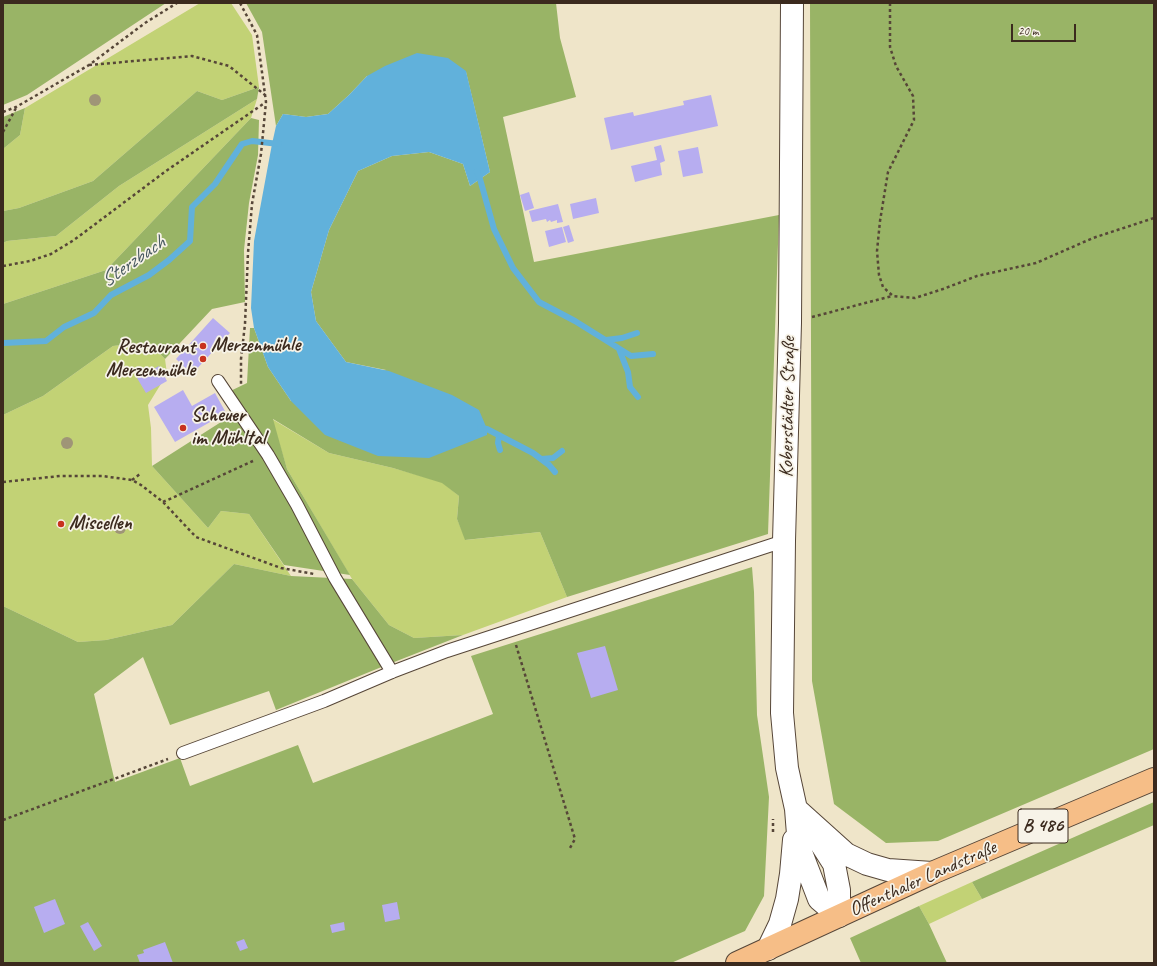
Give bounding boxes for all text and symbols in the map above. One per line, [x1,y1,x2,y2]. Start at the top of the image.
scale bar [1013,16,1078,42]
text: 20 m [1018,23,1038,39]
water label: Sterzbach [96,231,170,293]
place label: Merzenmühle [211,334,300,358]
place label: Restaurant Merzenmühle [106,336,195,383]
street label: Koberstädter Straße [775,336,801,478]
marker: Merzenmühle [198,341,208,351]
marker: Restaurant Merzenmühle [198,354,208,364]
place label: Scheuer im Mühltal [191,404,265,451]
marker: Scheuer im Mühltal [178,423,188,433]
place label: Miscellen [69,512,132,536]
marker: Miscellen [56,519,66,529]
road number: B 486 [1018,809,1068,843]
street label: Offenthaler Landstraße [846,836,1000,922]

